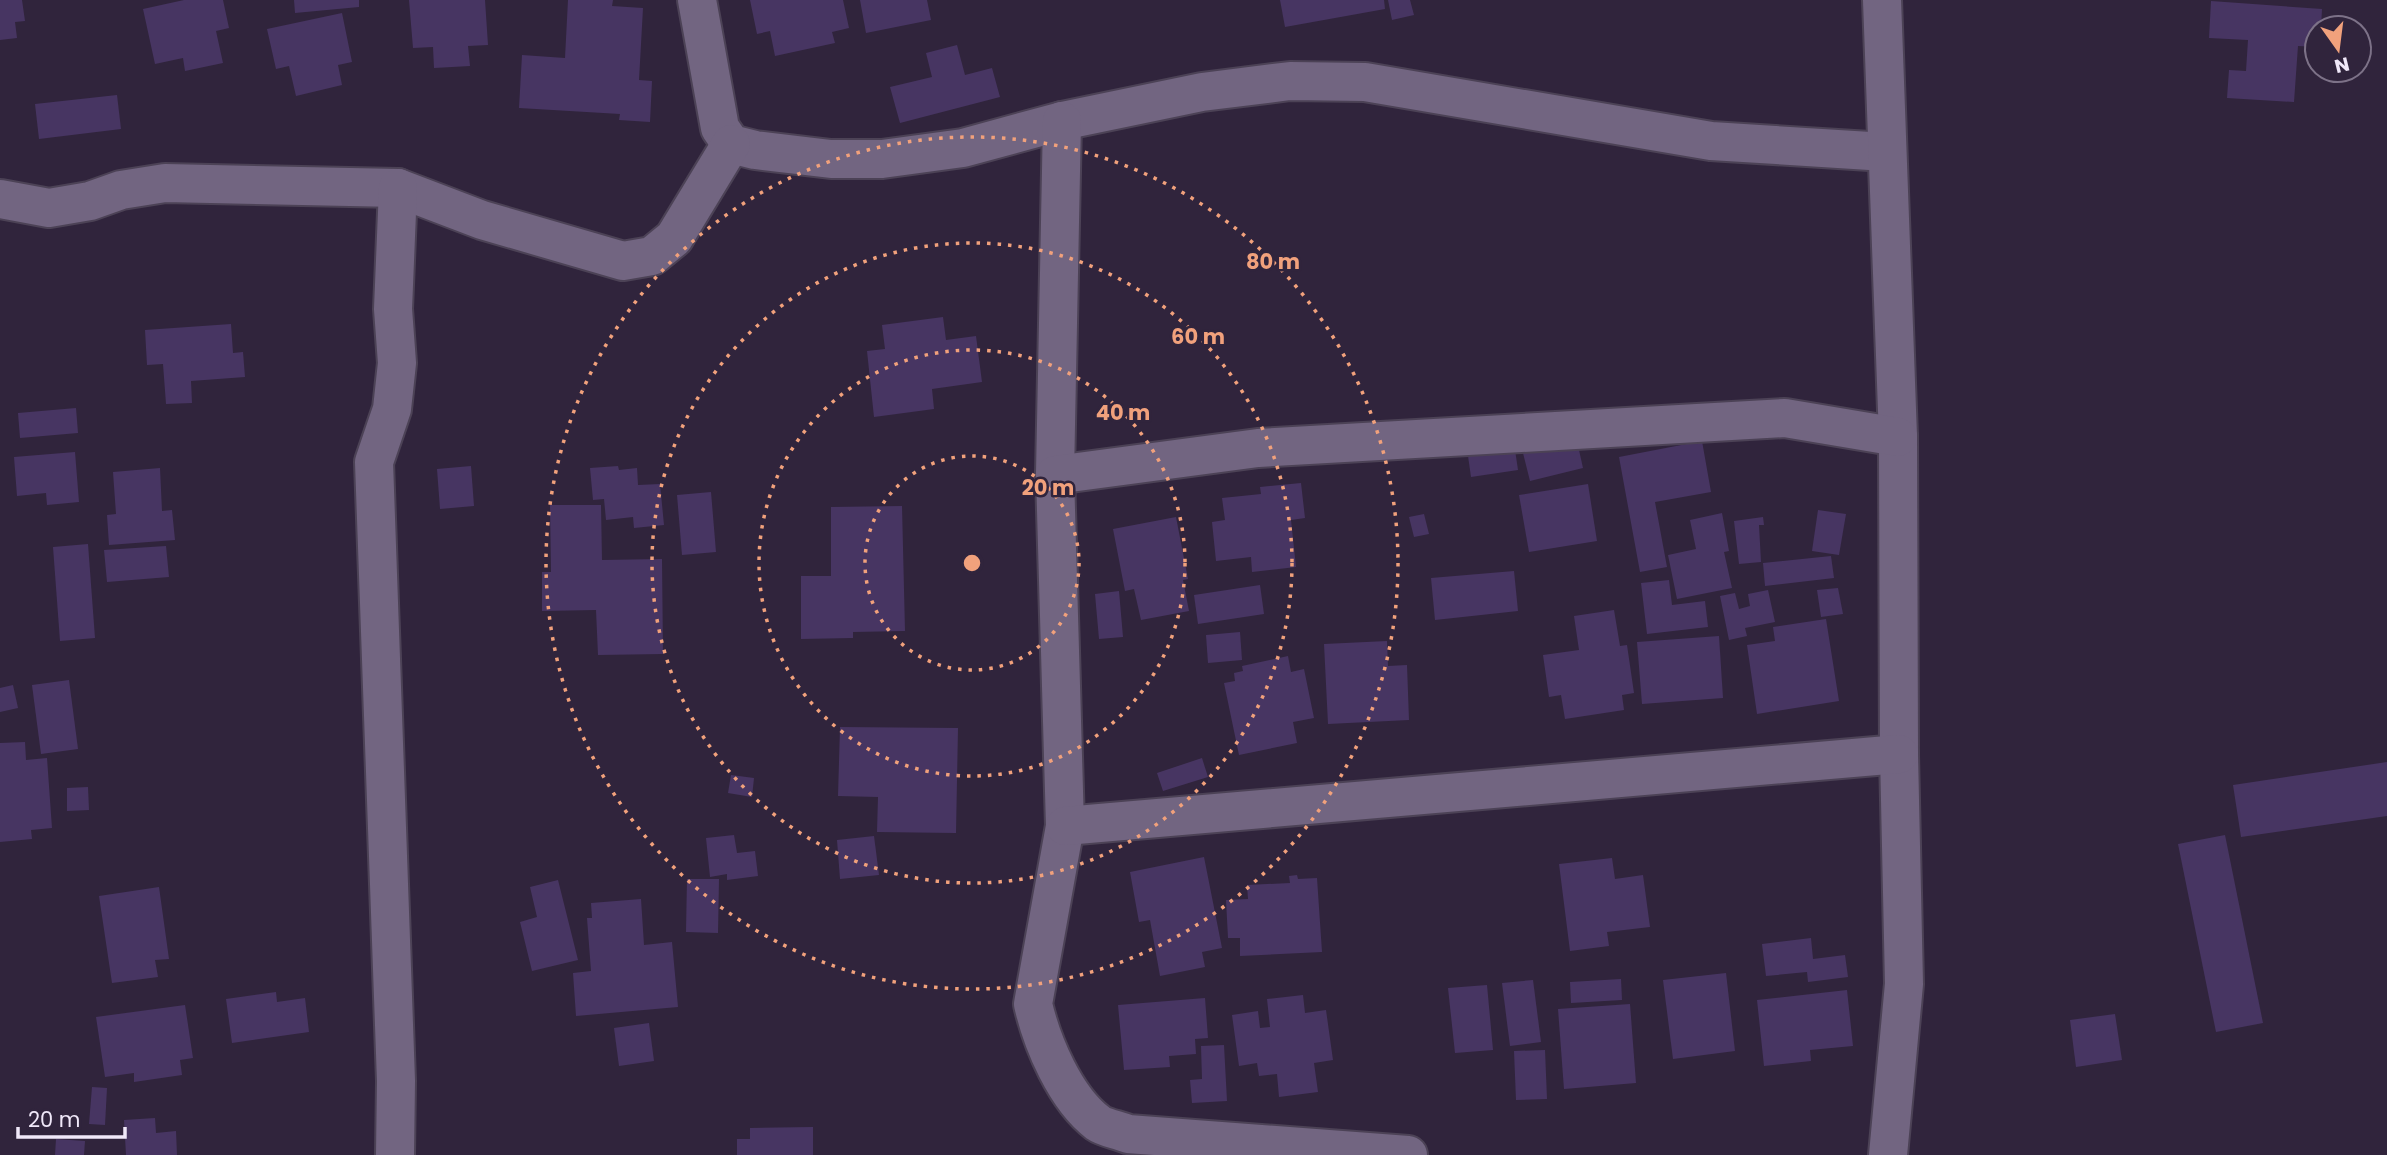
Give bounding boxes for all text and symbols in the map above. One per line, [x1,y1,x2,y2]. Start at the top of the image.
north arrow [2303,14,2373,84]
text: N [2332,50,2352,80]
text: 80 m [1246,247,1300,276]
text: 60 m [1171,322,1225,351]
text: 40 m [1096,398,1150,427]
text: 20 m [1022,473,1074,502]
centre of rings [960,551,984,575]
scale bar [18,1096,124,1140]
text: 20 m [28,1105,81,1134]

